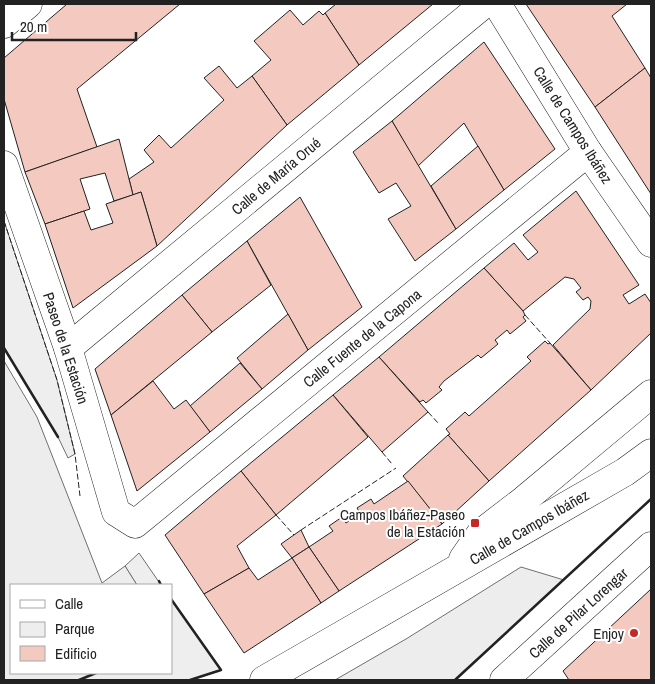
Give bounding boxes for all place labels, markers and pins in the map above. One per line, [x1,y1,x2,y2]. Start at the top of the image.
place label: Campos Ibáñez-Paseo de la Estación [340,504,465,542]
marker: Campos Ibáñez-Paseo de la Estación [469,517,481,529]
place label: Enjoy [593,623,625,644]
marker: Enjoy [628,627,640,639]

